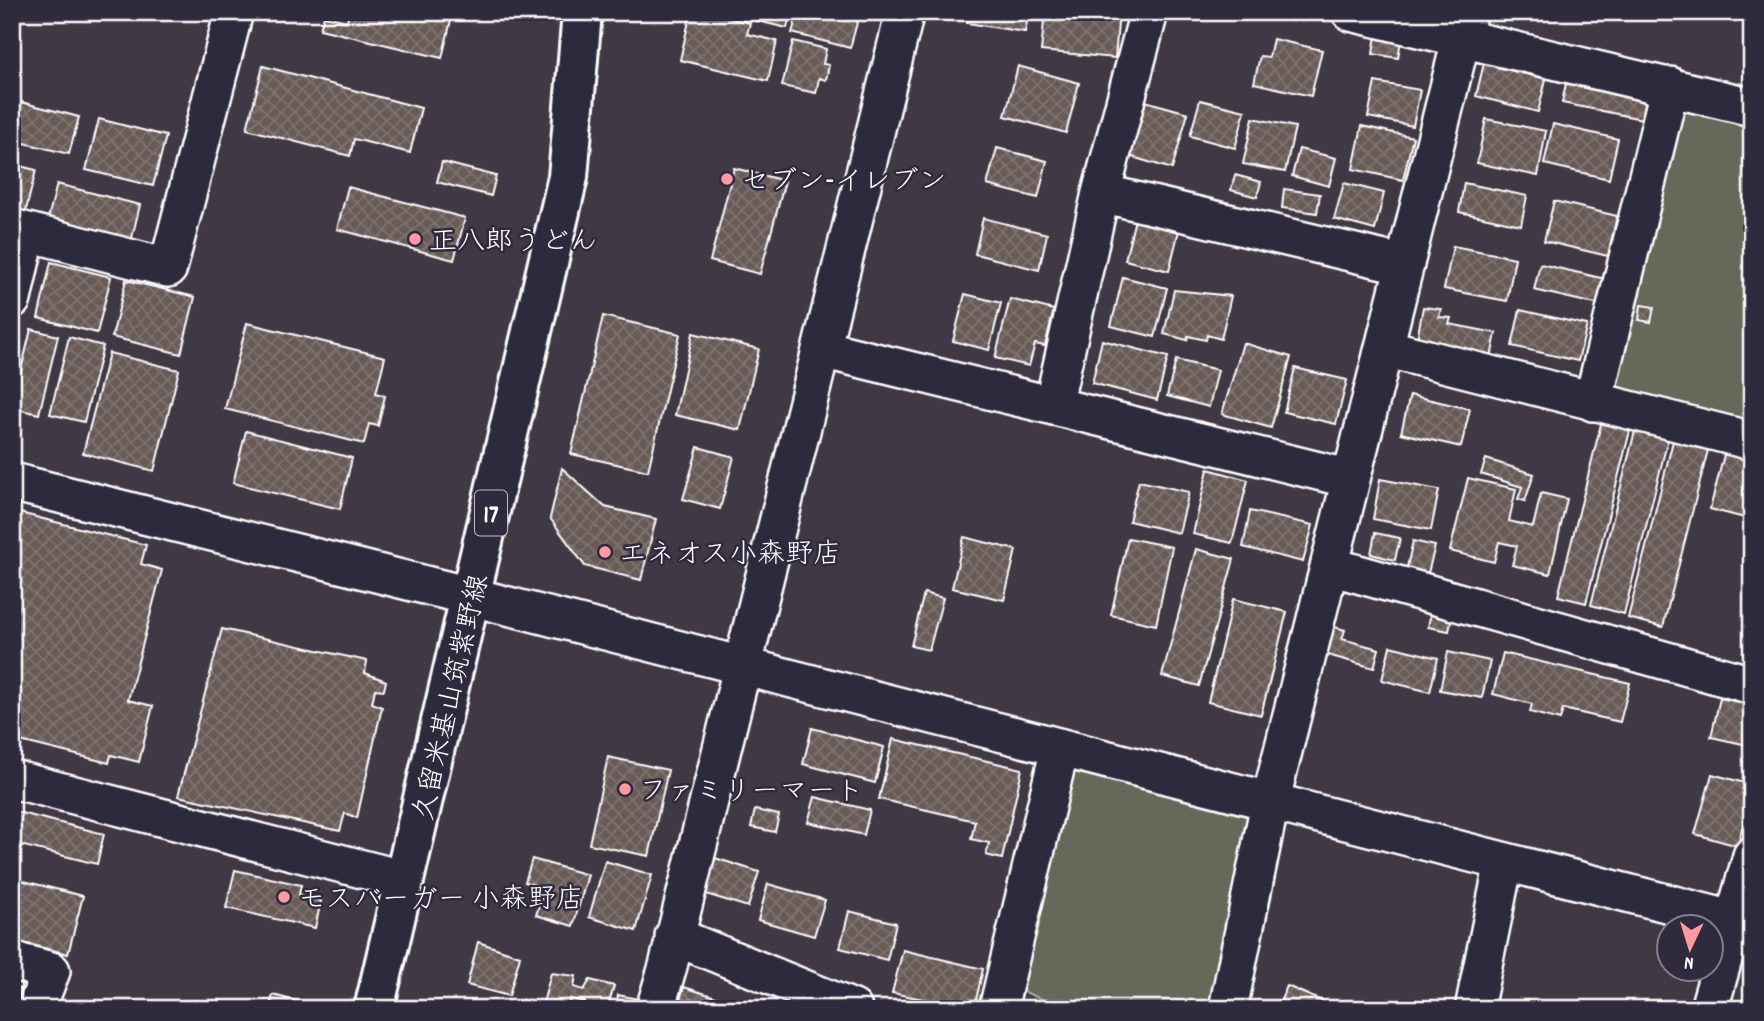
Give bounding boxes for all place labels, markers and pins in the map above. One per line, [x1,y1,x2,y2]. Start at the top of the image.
place label: セブン-イレブン [741,164,947,204]
marker: セブン-イレブン [719,171,735,187]
place label: 正八郎うどん [429,224,598,264]
marker: 正八郎うどん [407,231,423,247]
place label: エネオス小森野店 [619,537,841,577]
marker: エネオス小森野店 [597,544,613,560]
place label: ファミリーマート [639,774,864,814]
marker: ファミリーマート [617,781,633,797]
place label: モスバーガー 小森野店 [298,882,584,922]
marker: モスバーガー 小森野店 [276,889,292,905]

